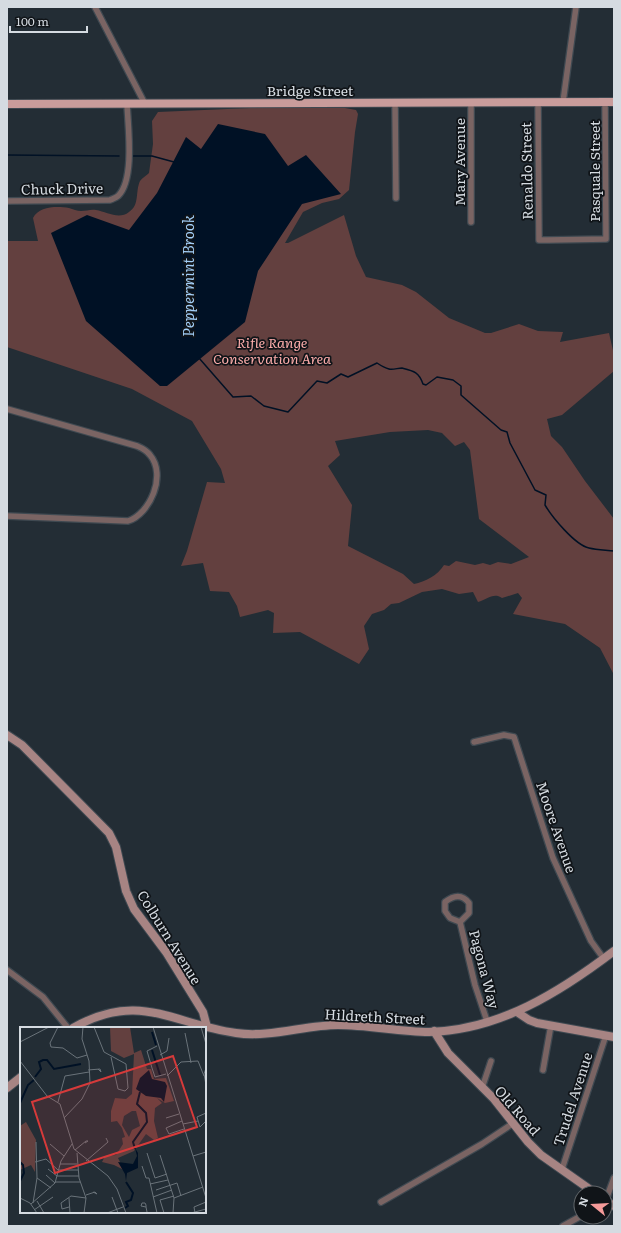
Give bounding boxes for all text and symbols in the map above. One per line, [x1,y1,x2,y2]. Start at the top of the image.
scale bar [10,8,87,34]
text: 100 m [16,12,49,30]
street label: Bridge Street [267,80,354,100]
street label: Mary Avenue [449,118,469,206]
street label: Pasquale Street [584,120,604,222]
street label: Renaldo Street [515,122,537,220]
street label: Chuck Drive [21,177,103,199]
water label: Peppermint Brook [176,214,199,337]
park label: Rifle Range Conservation Area [213,332,331,368]
street label: Moore Avenue [532,778,582,876]
street label: Colburn Avenue [133,886,207,988]
street label: Pagona Way [465,927,505,1012]
street label: Hildreth Street [324,1003,426,1029]
inset map [20,1027,206,1213]
street label: Trudel Avenue [547,1049,597,1149]
street label: Old Road [491,1081,546,1140]
north arrow [573,1185,613,1225]
text: N [574,1195,592,1208]

